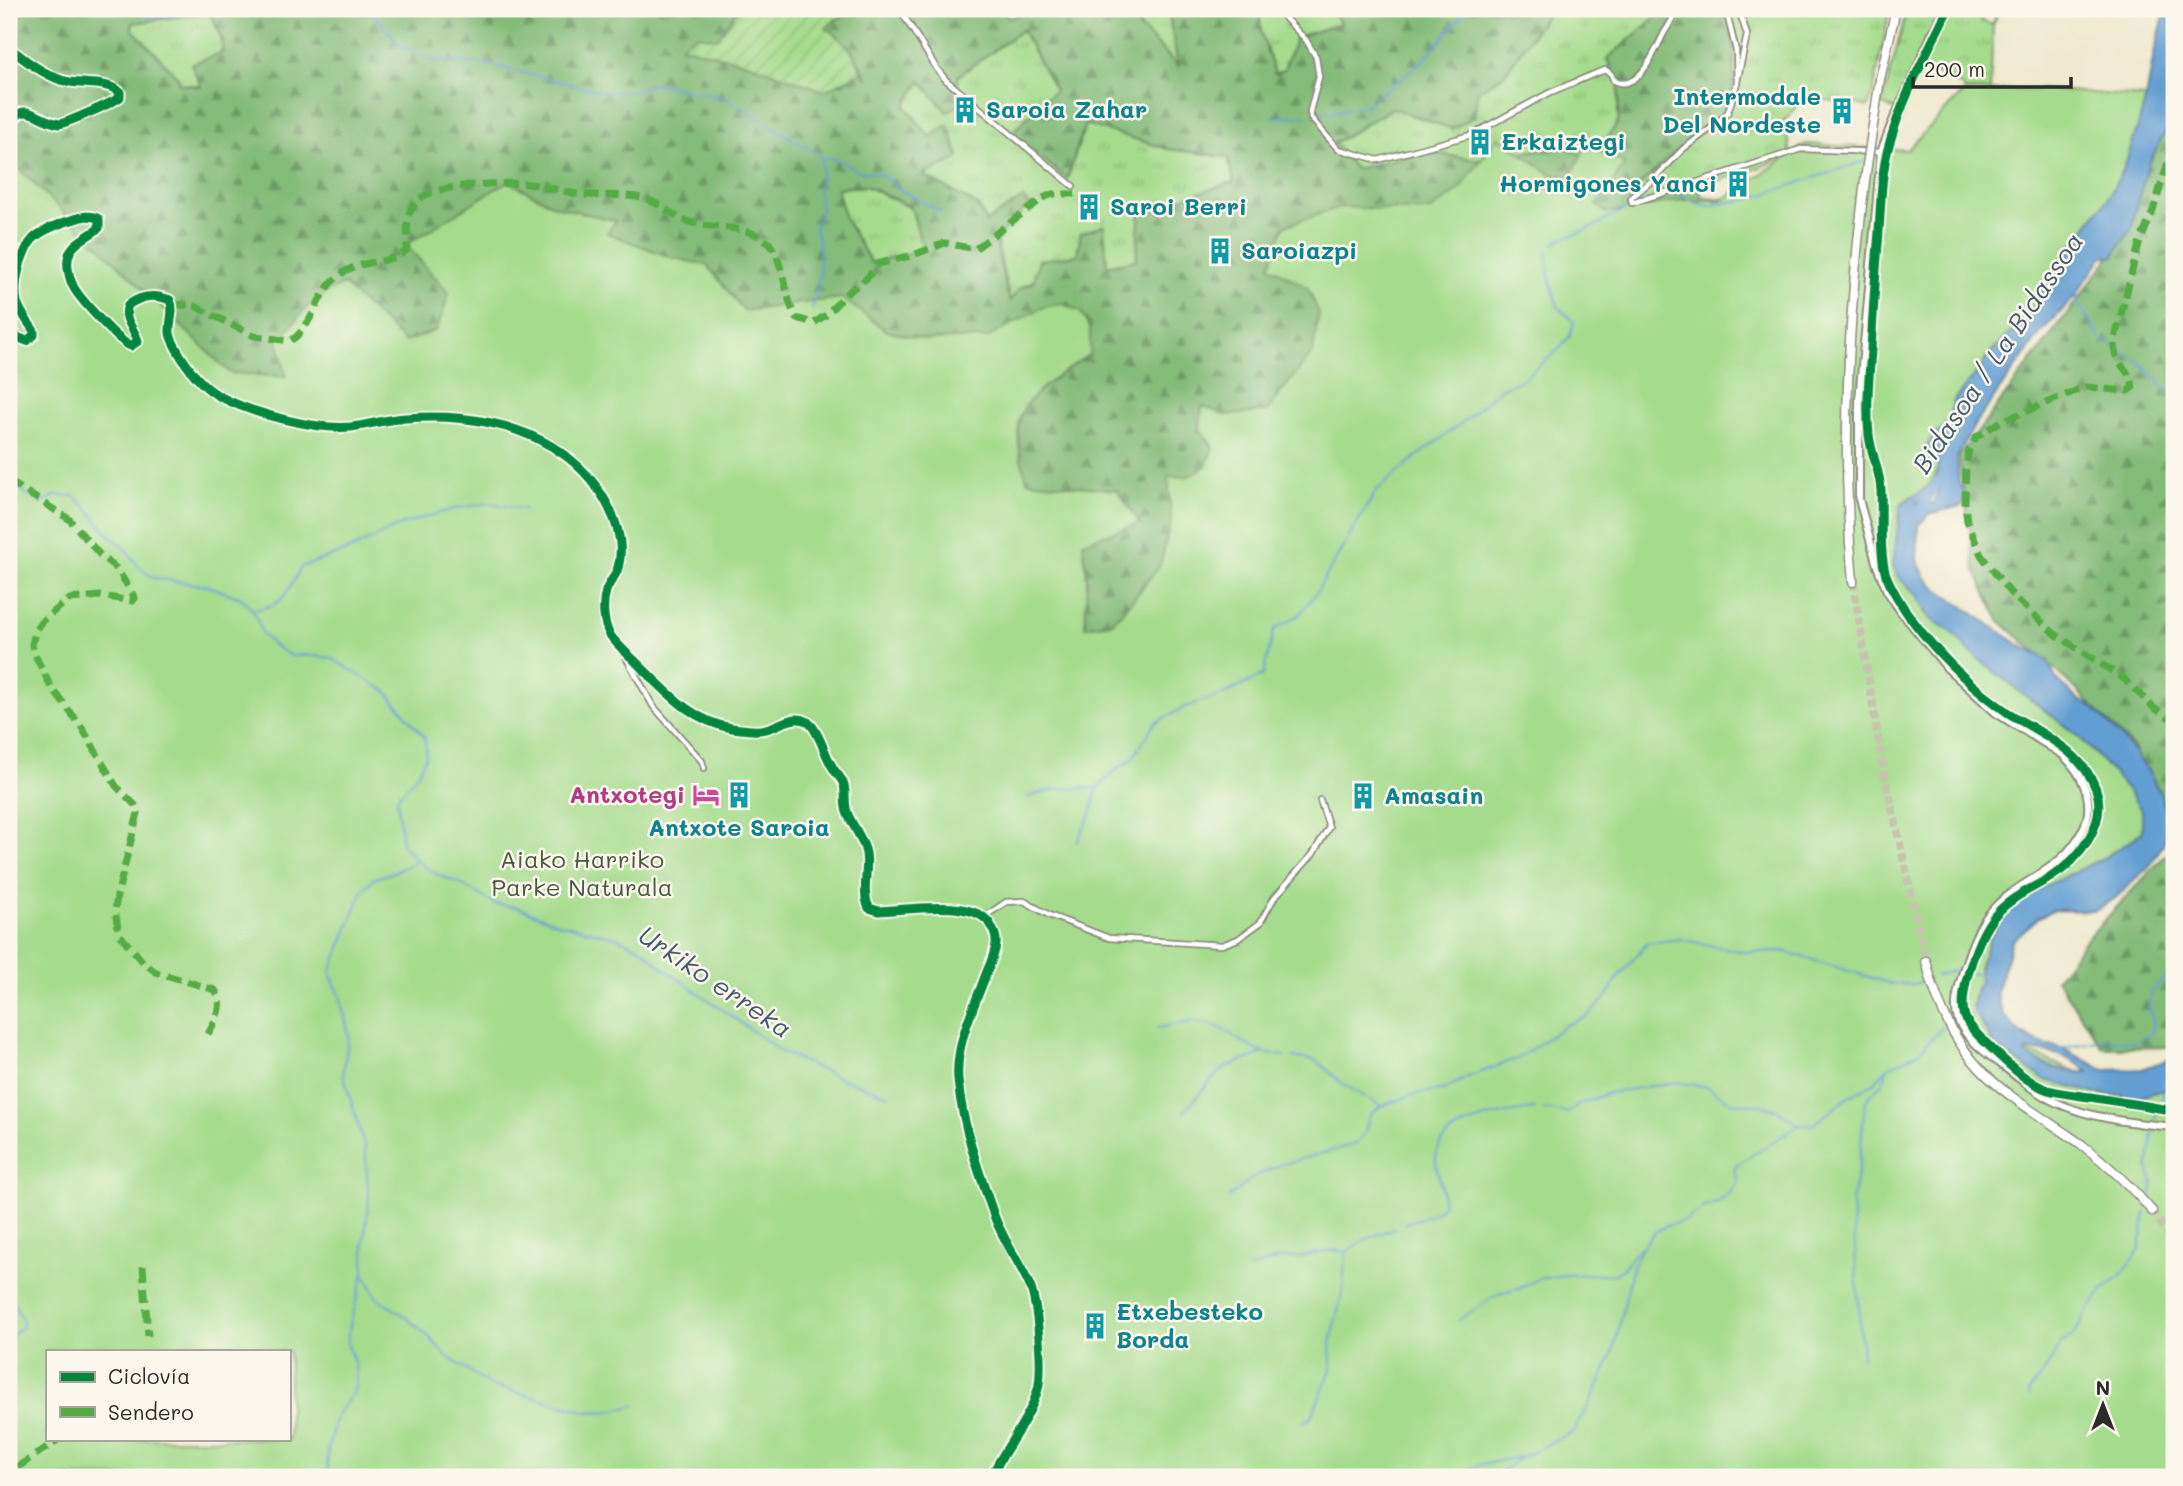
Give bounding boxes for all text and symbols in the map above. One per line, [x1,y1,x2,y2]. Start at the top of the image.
scale bar [1913,46,2071,90]
text: 200 m [1924,55,1985,82]
place label: Intermodale Del Nordeste [1663,80,1821,139]
place label: Saroia Zahar [986,93,1147,124]
building icon: Saroia Zahar [950,95,980,125]
building icon: Intermodale Del Nordeste [1827,96,1857,126]
place label: Erkaiztegi [1501,125,1626,156]
building icon: Erkaiztegi [1465,127,1495,157]
place label: Hormigones Yanci [1499,167,1717,198]
building icon: Hormigones Yanci [1723,169,1753,199]
place label: Saroi Berri [1110,190,1247,221]
building icon: Saroi Berri [1074,192,1104,222]
water label: Bidasoa / La Bidassoa [1904,226,2090,479]
place label: Saroiazpi [1241,234,1357,265]
building icon: Saroiazpi [1205,236,1235,266]
place label: Antxotegi [569,778,685,809]
place label: Amasain [1384,779,1483,810]
hotel icon: Antxotegi [691,780,721,810]
building icon: Antxote Saroia [724,780,754,810]
building icon: Amasain [1348,781,1378,811]
place label: Antxote Saroia [648,811,830,842]
park label: Aiako Harriko Parke Naturala [491,843,673,902]
water label: Urkiko erreka [632,917,799,1045]
place label: Etxebesteko Borda [1116,1295,1263,1354]
building icon: Etxebesteko Borda [1080,1311,1110,1341]
legend [46,1350,290,1440]
text: Ciclovía [108,1362,190,1389]
north arrow [2068,1370,2138,1440]
text: N [2096,1375,2110,1400]
text: Sendero [108,1398,194,1425]

